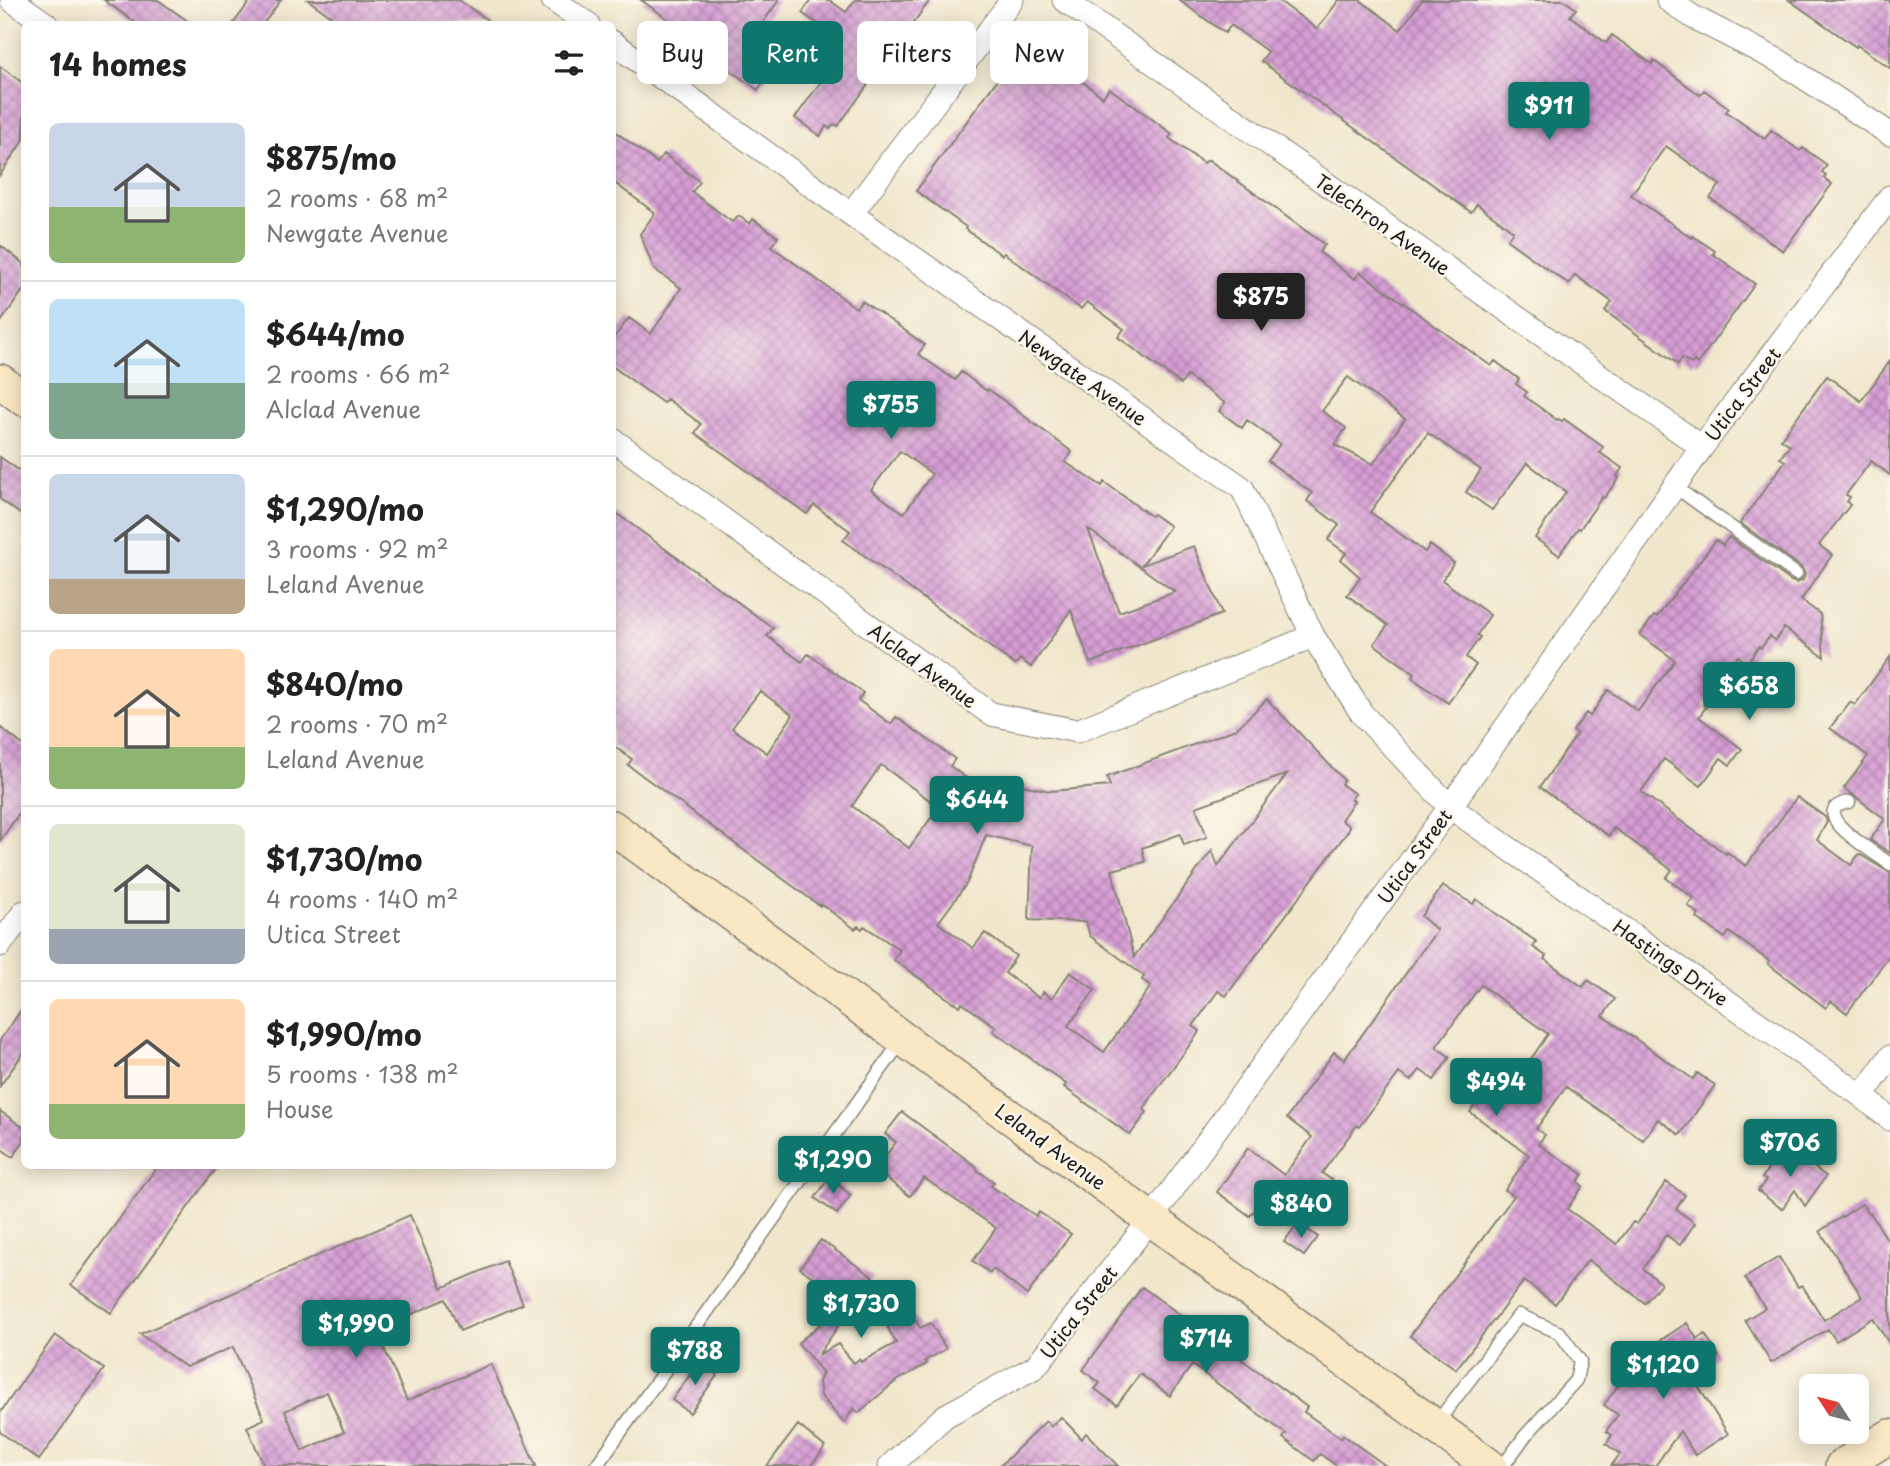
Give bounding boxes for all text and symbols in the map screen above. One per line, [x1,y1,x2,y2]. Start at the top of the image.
chip: Buy [637,21,728,84]
chip: Rent [742,21,843,84]
chip: Filters [857,21,976,84]
chip: New [990,21,1088,84]
text: 14 homes [49,41,187,86]
icon: filters [550,44,588,82]
pin: $911 [1508,82,1590,142]
text: $911 [1524,87,1574,122]
text: $875/mo [266,135,396,180]
icon: home [105,151,189,235]
street label: Telechron Avenue [1310,167,1456,281]
text: 2 rooms · 68 m² [266,180,448,215]
text: Newgate Avenue [266,215,449,250]
pin: $875 [1220,274,1302,333]
text: $875 [1233,278,1289,313]
text: $644/mo [266,311,405,356]
street label: Newgate Avenue [1013,322,1153,432]
icon: home [105,327,189,411]
street label: Utica Street [1697,341,1787,447]
text: 2 rooms · 66 m² [266,356,450,391]
pin: $755 [850,382,932,441]
text: $755 [863,386,919,421]
text: Alclad Avenue [266,391,421,426]
text: $1,290/mo [266,486,424,531]
icon: home [105,502,189,586]
text: 3 rooms · 92 m² [266,531,449,566]
text: Leland Avenue [266,566,425,601]
street label: Alclad Avenue [863,616,983,714]
text: $840/mo [266,661,403,706]
pin: $658 [1708,662,1790,722]
text: $658 [1719,667,1779,702]
icon: home [105,677,189,761]
text: 2 rooms · 70 m² [266,706,448,741]
text: Leland Avenue [266,741,425,776]
pin: $644 [936,776,1018,836]
text: $644 [946,781,1008,816]
street label: Utica Street [1370,803,1458,909]
text: $1,730/mo [266,836,422,881]
icon: home [105,852,189,936]
text: 4 rooms · 140 m² [266,881,458,916]
street label: Hastings Drive [1608,912,1734,1012]
text: Utica Street [266,916,401,951]
text: $1,990/mo [266,1011,422,1056]
icon: home [105,1027,189,1111]
text: 5 rooms · 138 m² [266,1056,459,1091]
pin: $494 [1455,1058,1537,1118]
text: $494 [1466,1063,1526,1098]
text: House [266,1091,333,1126]
street label: Leland Avenue [990,1096,1112,1196]
pin: $706 [1749,1120,1831,1179]
text: $706 [1760,1124,1820,1159]
pin: $1,290 [776,1136,890,1196]
text: $1,290 [794,1141,872,1176]
pin: $840 [1260,1180,1342,1240]
text: $840 [1270,1185,1332,1220]
street label: Utica Street [1033,1260,1123,1364]
pin: $1,730 [804,1280,918,1340]
text: $1,730 [823,1285,899,1320]
pin: $1,990 [299,1300,413,1360]
text: $1,990 [318,1305,394,1340]
pin: $714 [1165,1316,1247,1375]
text: $714 [1180,1320,1232,1355]
pin: $788 [654,1328,736,1387]
text: $788 [667,1332,723,1367]
pin: $1,120 [1606,1342,1720,1401]
text: $1,120 [1627,1346,1699,1381]
north arrow [1799,1374,1869,1444]
map controls [1799,1374,1869,1444]

